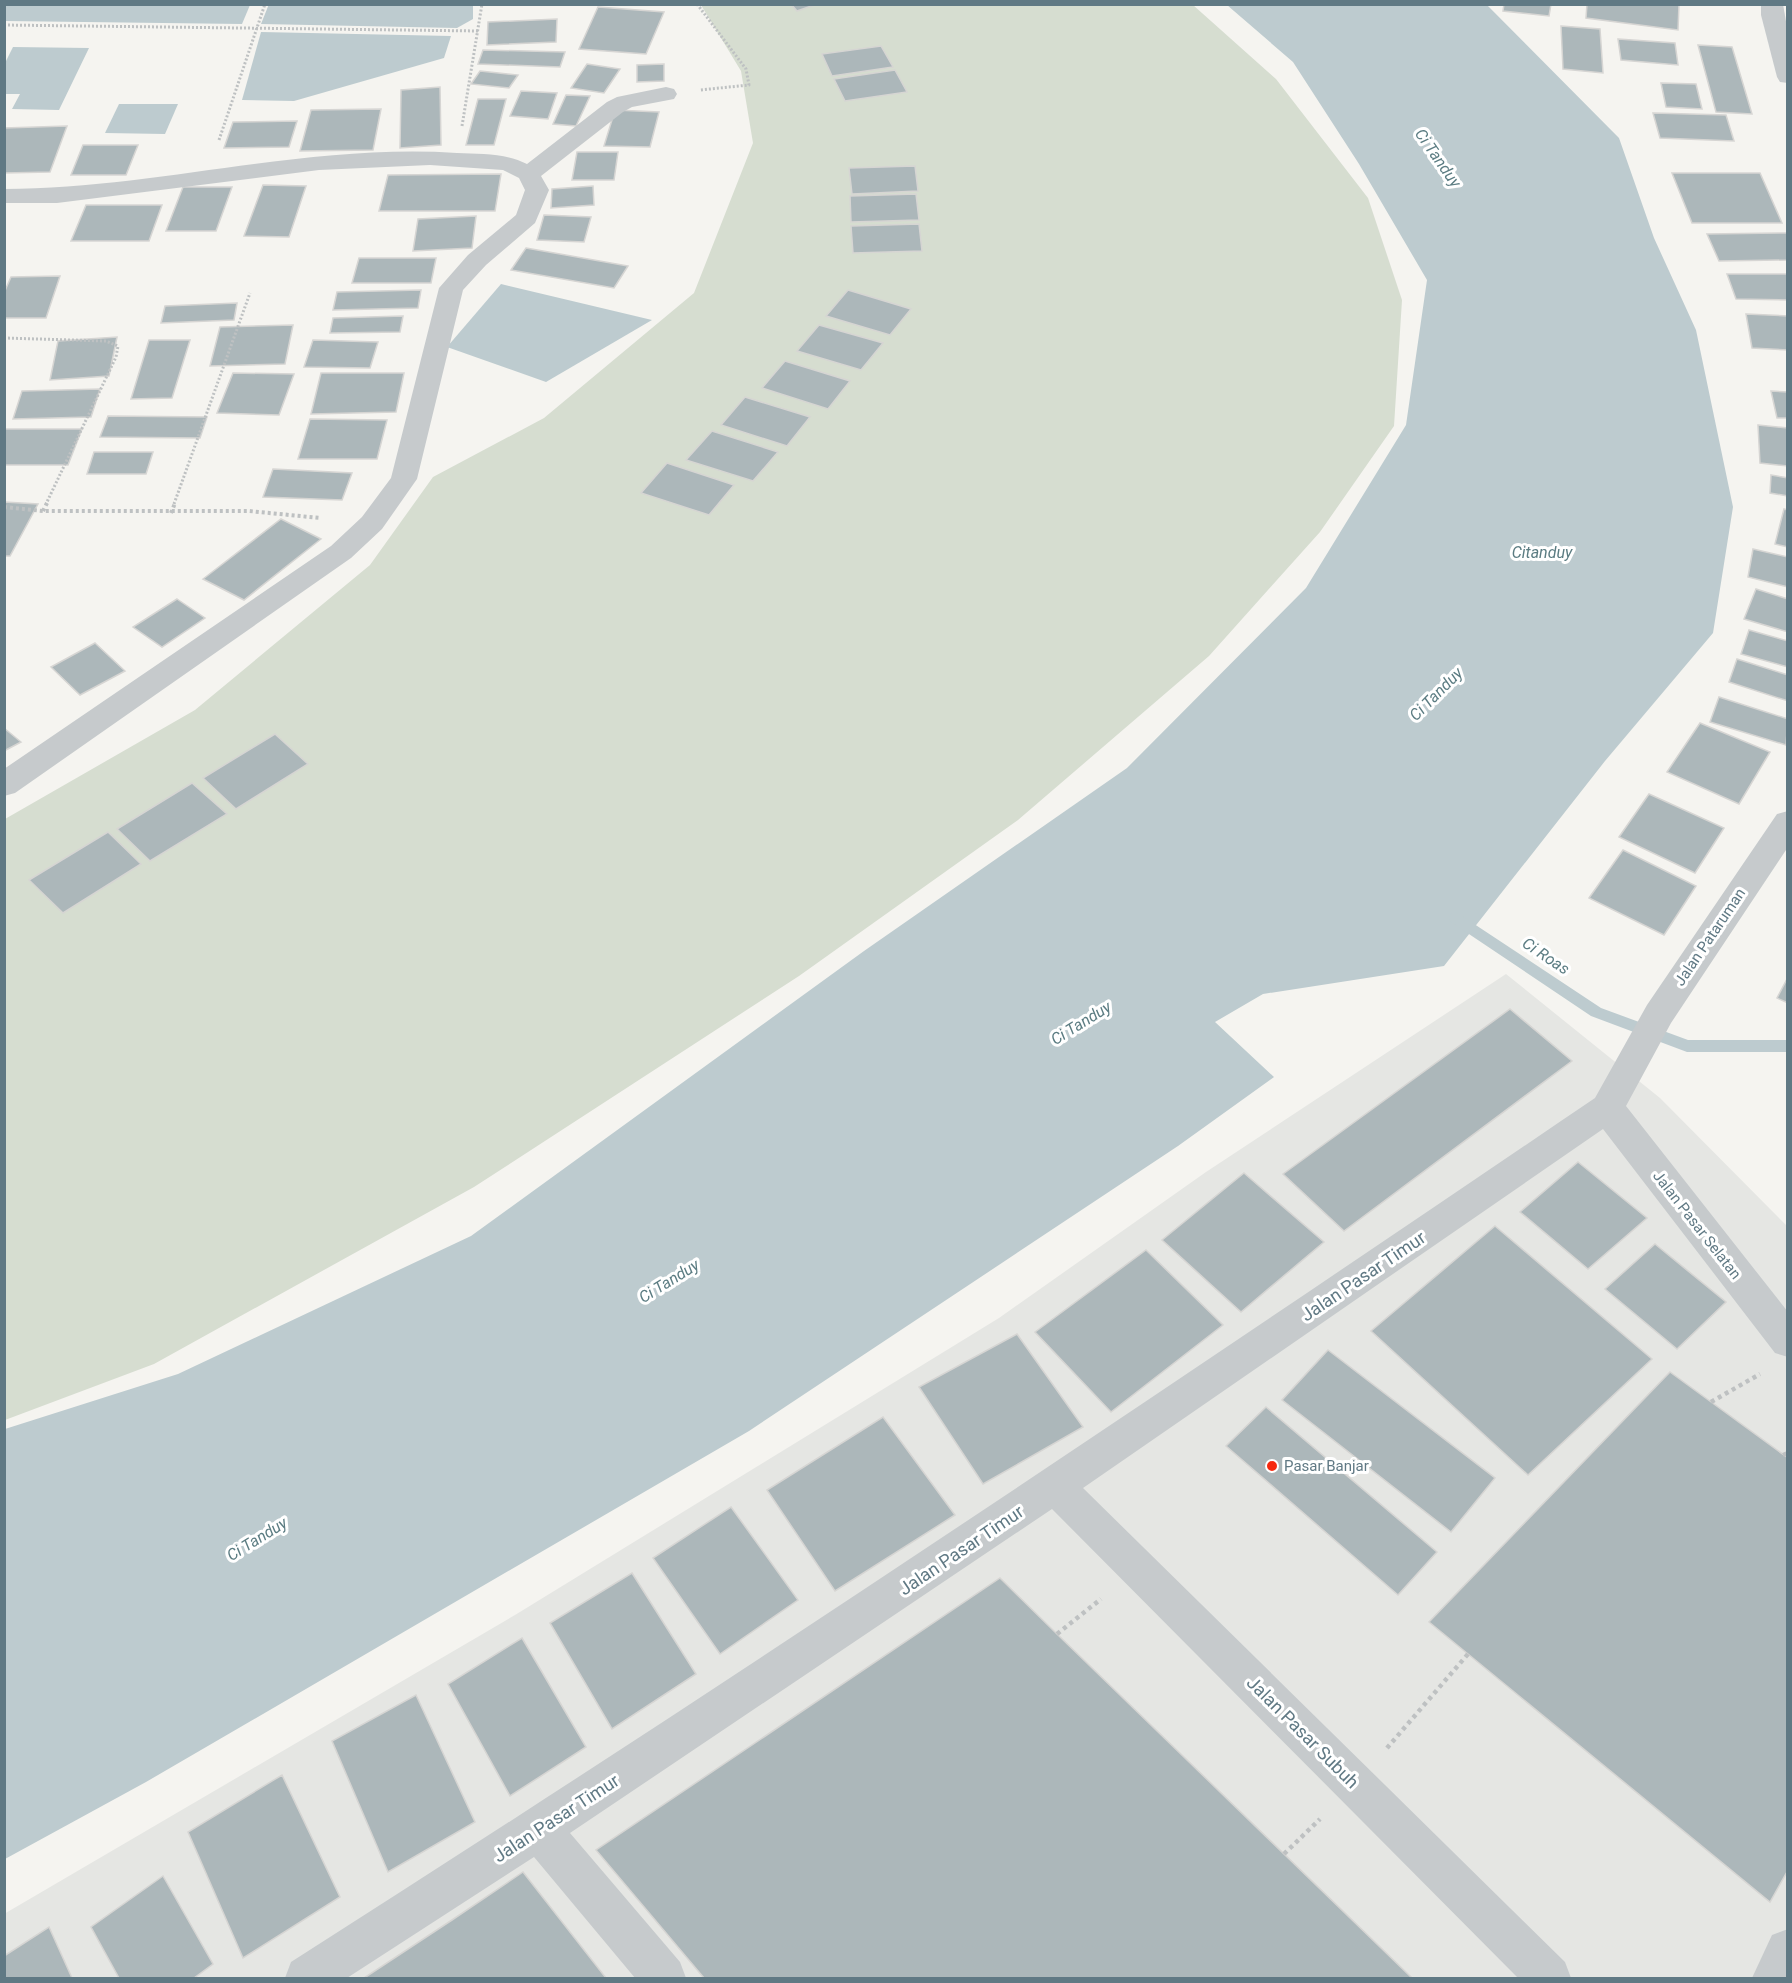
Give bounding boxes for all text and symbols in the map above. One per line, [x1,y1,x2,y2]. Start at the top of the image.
water label: Ci Tanduy [1411,125,1466,192]
water label: Citanduy [1512,543,1573,562]
water label: Ci Tanduy [1405,663,1467,725]
street label: Jalan Pataruman [1671,885,1749,989]
water label: Ci Roas [1519,933,1573,979]
water label: Ci Tanduy [1047,997,1115,1049]
street label: Jalan Pasar Selatan [1649,1167,1745,1283]
street label: Jalan Pasar Timur [1297,1227,1429,1325]
water label: Ci Tanduy [635,1255,703,1307]
place label: Pasar Banjar [1284,1457,1369,1475]
marker: Pasar Banjar [1265,1459,1279,1473]
street label: Jalan Pasar Timur [895,1501,1027,1599]
water label: Ci Tanduy [223,1513,291,1565]
street label: Jalan Pasar Subuh [1243,1672,1363,1792]
street label: Jalan Pasar Timur [489,1770,623,1866]

